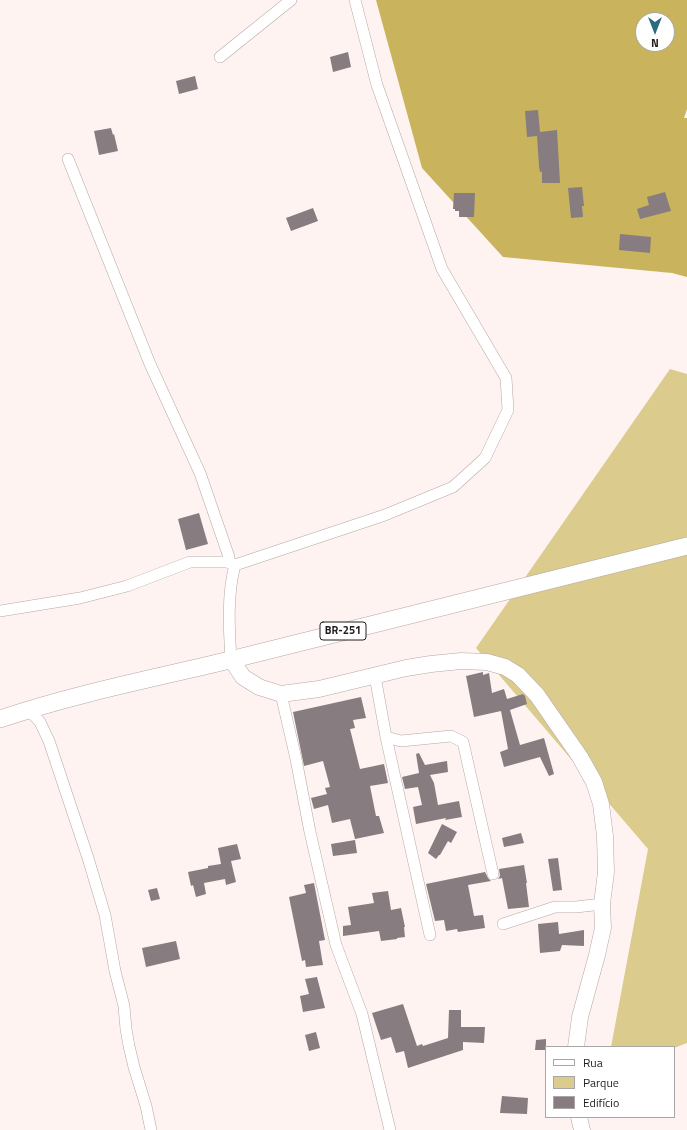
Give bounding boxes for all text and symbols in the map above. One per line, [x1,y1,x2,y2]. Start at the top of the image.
north arrow [635,12,675,52]
text: N [651,35,659,51]
road number: BR-251 [320,622,366,640]
legend [545,1046,675,1118]
text: Rua [583,1053,603,1072]
text: Parque [583,1073,619,1092]
text: Edifício [583,1093,619,1112]

